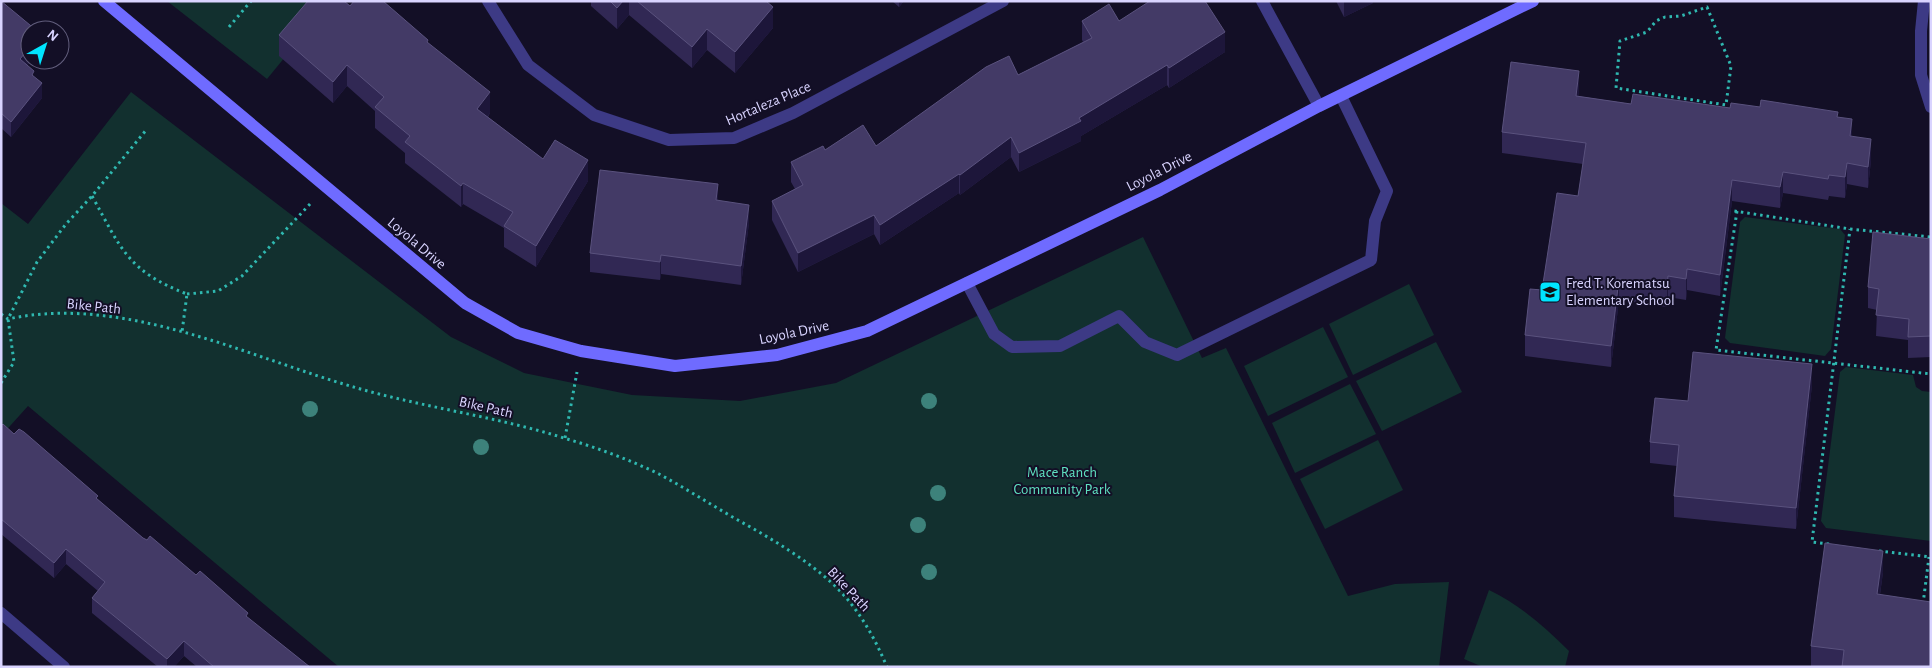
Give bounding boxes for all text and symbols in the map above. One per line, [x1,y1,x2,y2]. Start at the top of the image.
north arrow [20,20,70,70]
text: N [44,27,61,44]
street label: Hortaleza Place [723,79,813,128]
street label: Loyola Drive [1124,149,1194,194]
street label: Loyola Drive [385,215,449,272]
place label: Fred T. Korematsu Elementary School [1566,276,1675,308]
school or university icon: Fred T. Korematsu Elementary School [1538,280,1562,304]
street label: Bike Path [66,296,122,317]
street label: Loyola Drive [758,318,830,347]
street label: Bike Path [458,394,514,421]
park label: Mace Ranch Community Park [1014,465,1111,497]
street label: Bike Path [825,564,873,614]

